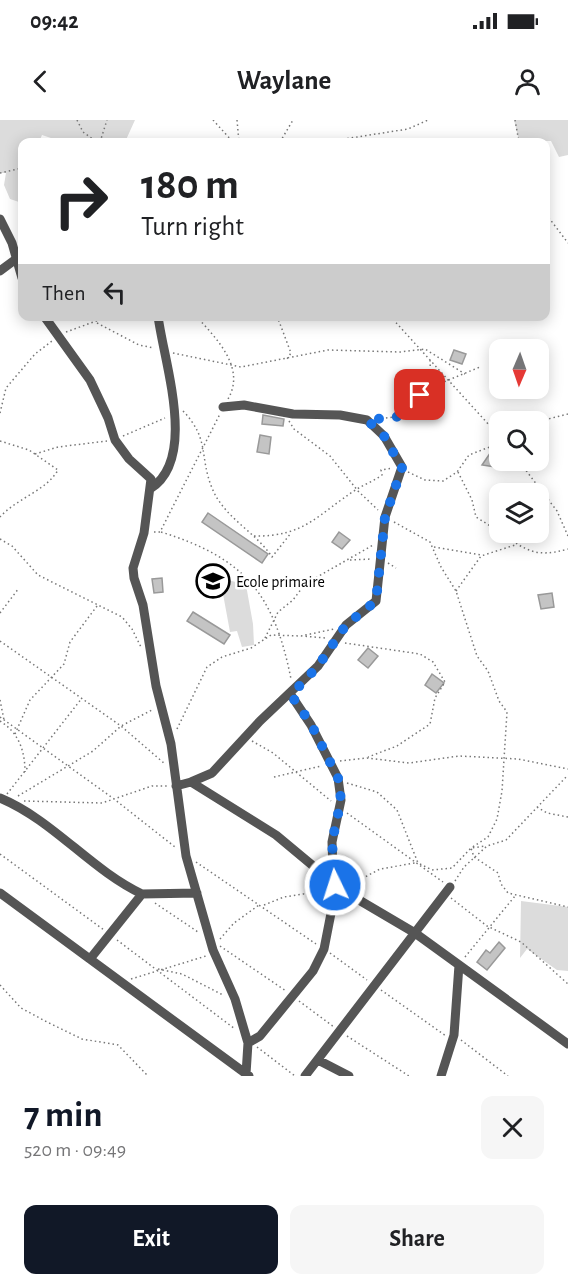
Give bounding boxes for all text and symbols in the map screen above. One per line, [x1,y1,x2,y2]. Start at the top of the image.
text: 09:42 [30,10,79,32]
icon: back [24,65,57,98]
icon: person [511,65,544,98]
text: Waylane [237,67,331,94]
icon: right [42,162,120,240]
text: 180 m [141,164,239,206]
text: Turn right [141,213,244,240]
icon: left [98,276,131,309]
text: Then [42,282,86,304]
north arrow [489,339,549,399]
map controls [489,339,549,543]
pin [394,369,445,420]
icon: arrive [403,378,436,411]
button: search [489,411,549,471]
button: layers [489,483,549,543]
school or university icon: Ecole primaire [195,563,231,599]
place label: Ecole primaire [236,574,325,590]
position arrow [303,853,367,917]
button: close [481,1096,544,1159]
text: 7 min [24,1097,102,1133]
text: 520 m · 09:49 [24,1140,126,1160]
button: Exit [24,1205,278,1274]
button: Share [290,1205,544,1274]

